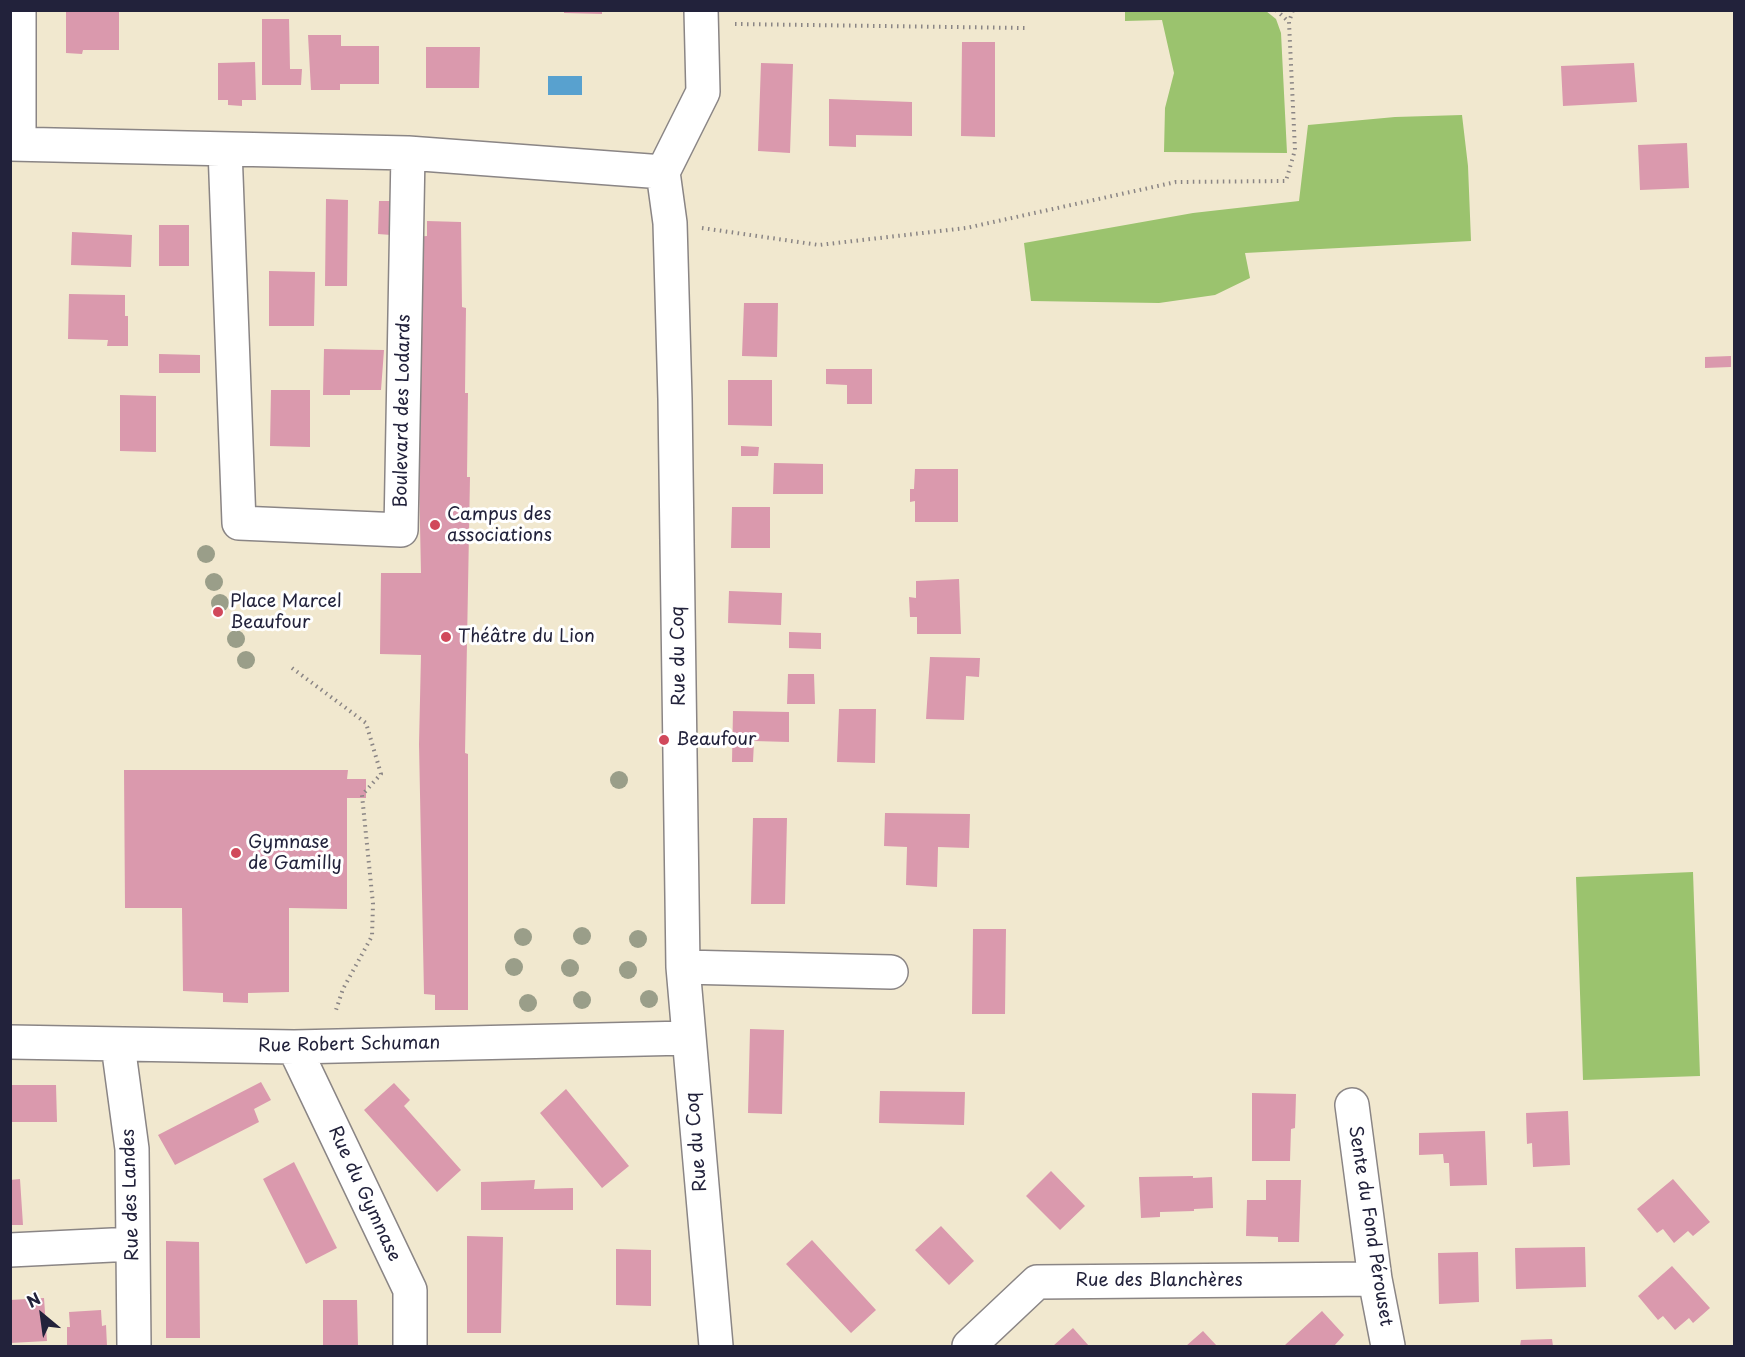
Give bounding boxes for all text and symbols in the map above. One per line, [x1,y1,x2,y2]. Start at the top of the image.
street label: Boulevard des Lodards [391,314,415,508]
place label: Campus des associations [447,504,552,546]
marker: Campus des associations [428,518,442,532]
place label: Place Marcel Beaufour [230,591,342,634]
marker: Place Marcel Beaufour [211,605,225,619]
street label: Rue du Coq [667,606,691,706]
place label: Théâtre du Lion [458,626,595,648]
marker: Théâtre du Lion [439,630,453,644]
place label: Beaufour [676,729,756,751]
marker: Beaufour [657,733,671,747]
place label: Gymnase de Gamilly [248,832,342,874]
marker: Gymnase de Gamilly [229,846,243,860]
street label: Rue Robert Schuman [258,1033,440,1057]
street label: Rue du Coq [682,1091,712,1193]
street label: Rue du Gymnase [323,1123,405,1265]
street label: Sente du Fond Pérouset [1343,1124,1397,1328]
street label: Rue des Landes [118,1128,144,1262]
street label: Rue des Blanchères [1075,1270,1243,1292]
north arrow [12,1285,72,1345]
text: N [22,1286,45,1313]

